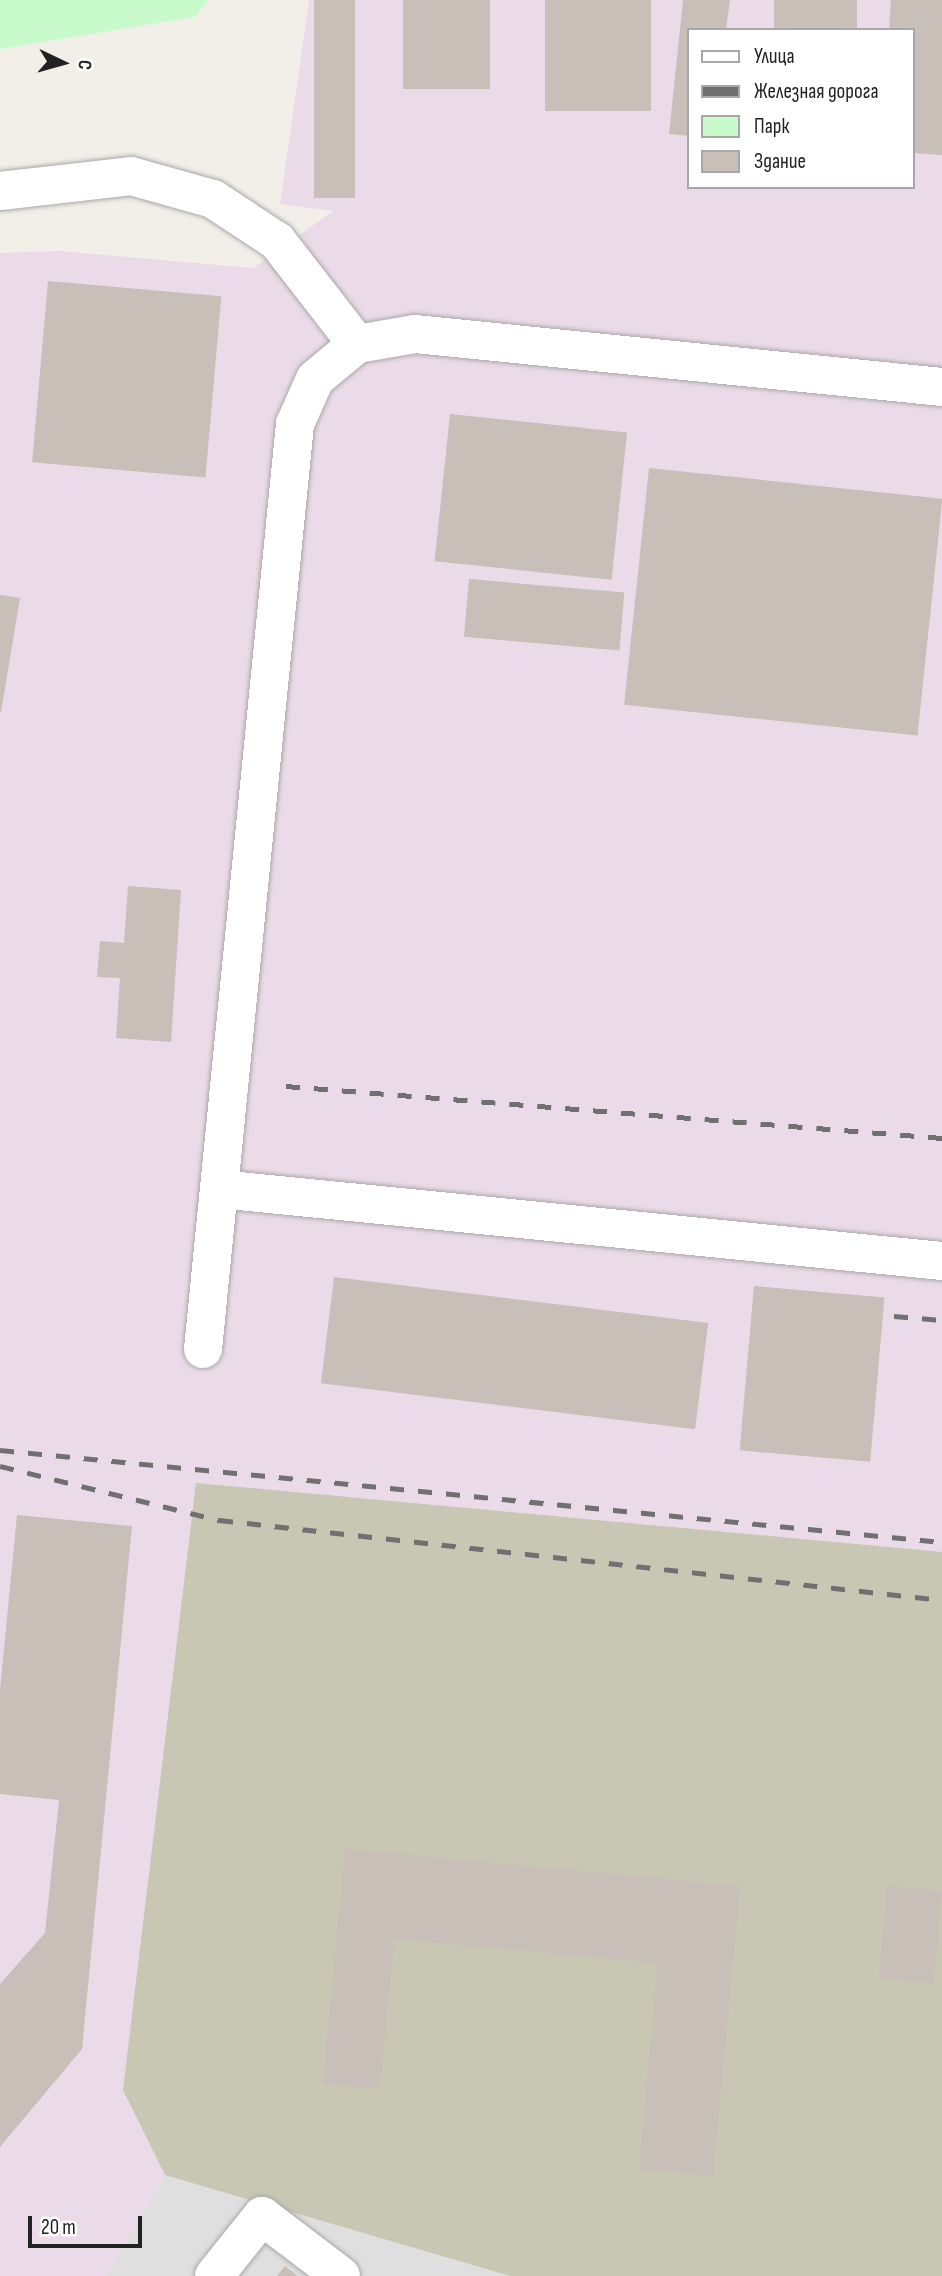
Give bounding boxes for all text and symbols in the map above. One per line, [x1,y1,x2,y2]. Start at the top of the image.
north arrow [28,28,98,98]
legend [687,28,914,189]
text: Улица [754,44,795,69]
text: С [73,59,96,71]
text: Железная дорога [754,79,879,104]
text: Парк [754,114,789,139]
text: Здание [754,149,806,174]
scale bar [32,2202,145,2246]
text: 20 m [41,2215,76,2240]

